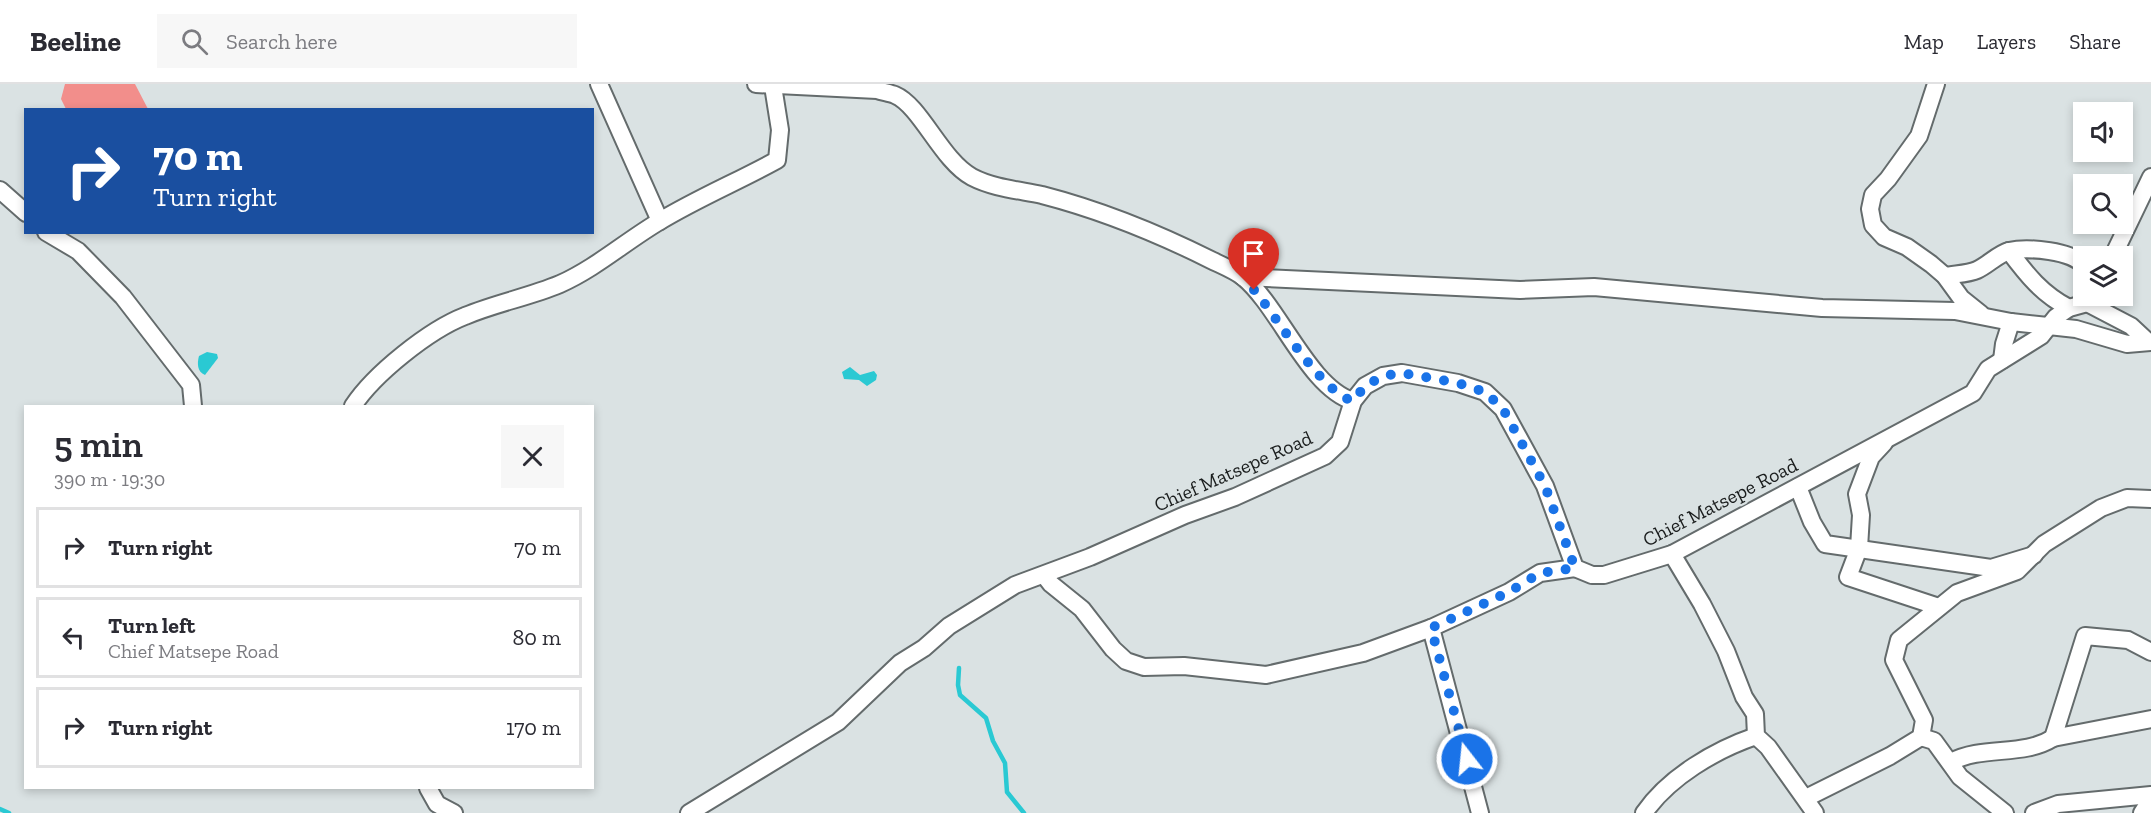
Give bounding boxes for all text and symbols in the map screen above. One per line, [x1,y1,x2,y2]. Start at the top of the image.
search box [157,14,577,68]
text: Beeline [30,25,121,58]
icon: search [178,25,211,58]
text: Search here [226,28,337,55]
text: Map [1904,29,1944,54]
text: Layers [1977,29,2036,54]
text: Share [2069,29,2121,54]
map controls [2073,102,2133,306]
button: sound [2073,102,2133,162]
text: 70 m [153,130,243,181]
icon: right [54,132,132,210]
button: search [2073,174,2133,234]
text: Turn right [153,181,277,213]
pin [1228,228,1279,290]
icon: arrive [1237,237,1270,270]
button: layers [2073,246,2133,306]
text: 5 min [54,423,143,466]
button: close [501,425,564,488]
street label: Chief Matsepe Road [1150,425,1316,517]
street label: Chief Matsepe Road [1639,453,1801,551]
text: 390 m · 19:30 [54,467,165,491]
icon: right [57,531,90,564]
text: Turn right [108,534,212,561]
text: 70 m [514,534,561,561]
text: Turn left [108,612,195,639]
icon: left [57,621,90,654]
text: 80 m [513,624,561,651]
text: Chief Matsepe Road [108,639,279,663]
icon: right [57,711,90,744]
text: Turn right [108,714,212,741]
text: 170 m [506,714,561,741]
position arrow [1435,727,1499,791]

